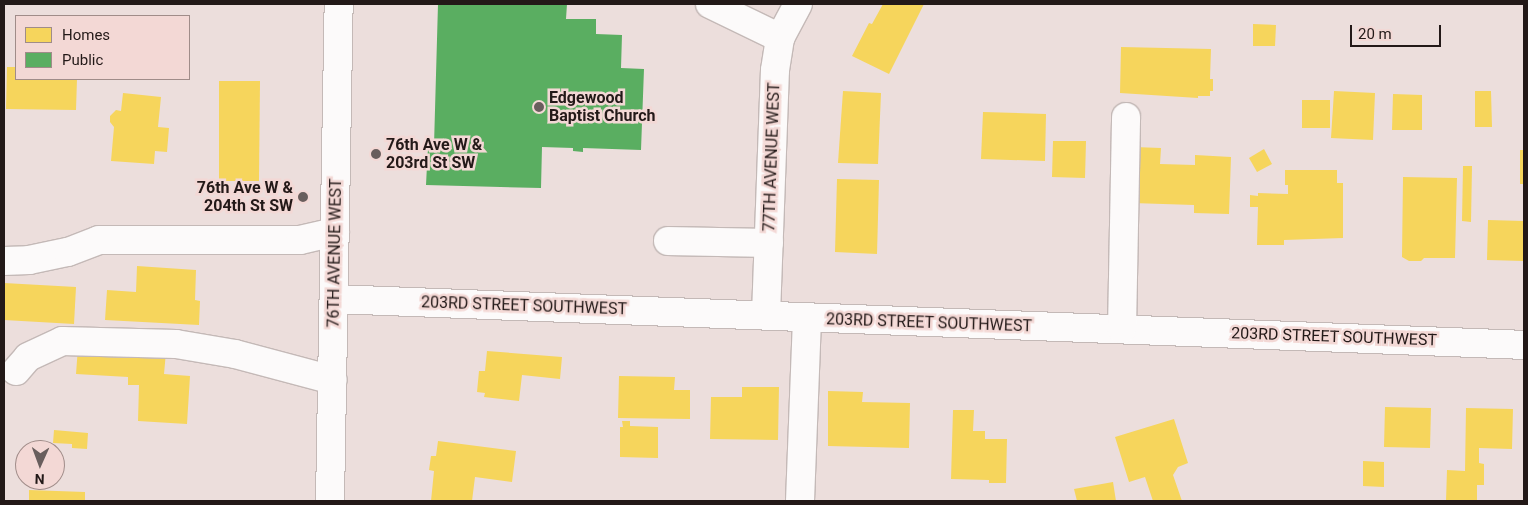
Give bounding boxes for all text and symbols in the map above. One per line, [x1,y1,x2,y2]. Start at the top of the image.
legend [15,15,190,80]
scale bar [1353,15,1444,47]
text: 20 m [1358,25,1392,43]
text: Homes [62,26,110,44]
text: Public [62,51,103,69]
street label: 77TH AVENUE WEST [760,82,784,232]
place label: Edgewood Baptist Church [549,88,655,126]
marker: Edgewood Baptist Church [533,101,545,113]
place label: 76th Ave W & 203rd St SW [386,135,482,173]
marker: 76th Ave W & 203rd St SW [370,148,382,160]
place label: 76th Ave W & 204th St SW [197,178,293,216]
street label: 76TH AVENUE WEST [324,178,346,328]
marker: 76th Ave W & 204th St SW [297,191,309,203]
street label: 203RD STREET SOUTHWEST [421,293,627,319]
street label: 203RD STREET SOUTHWEST [826,310,1032,336]
street label: 203RD STREET SOUTHWEST [1231,324,1437,350]
north arrow [15,440,65,490]
text: N [34,471,45,487]

